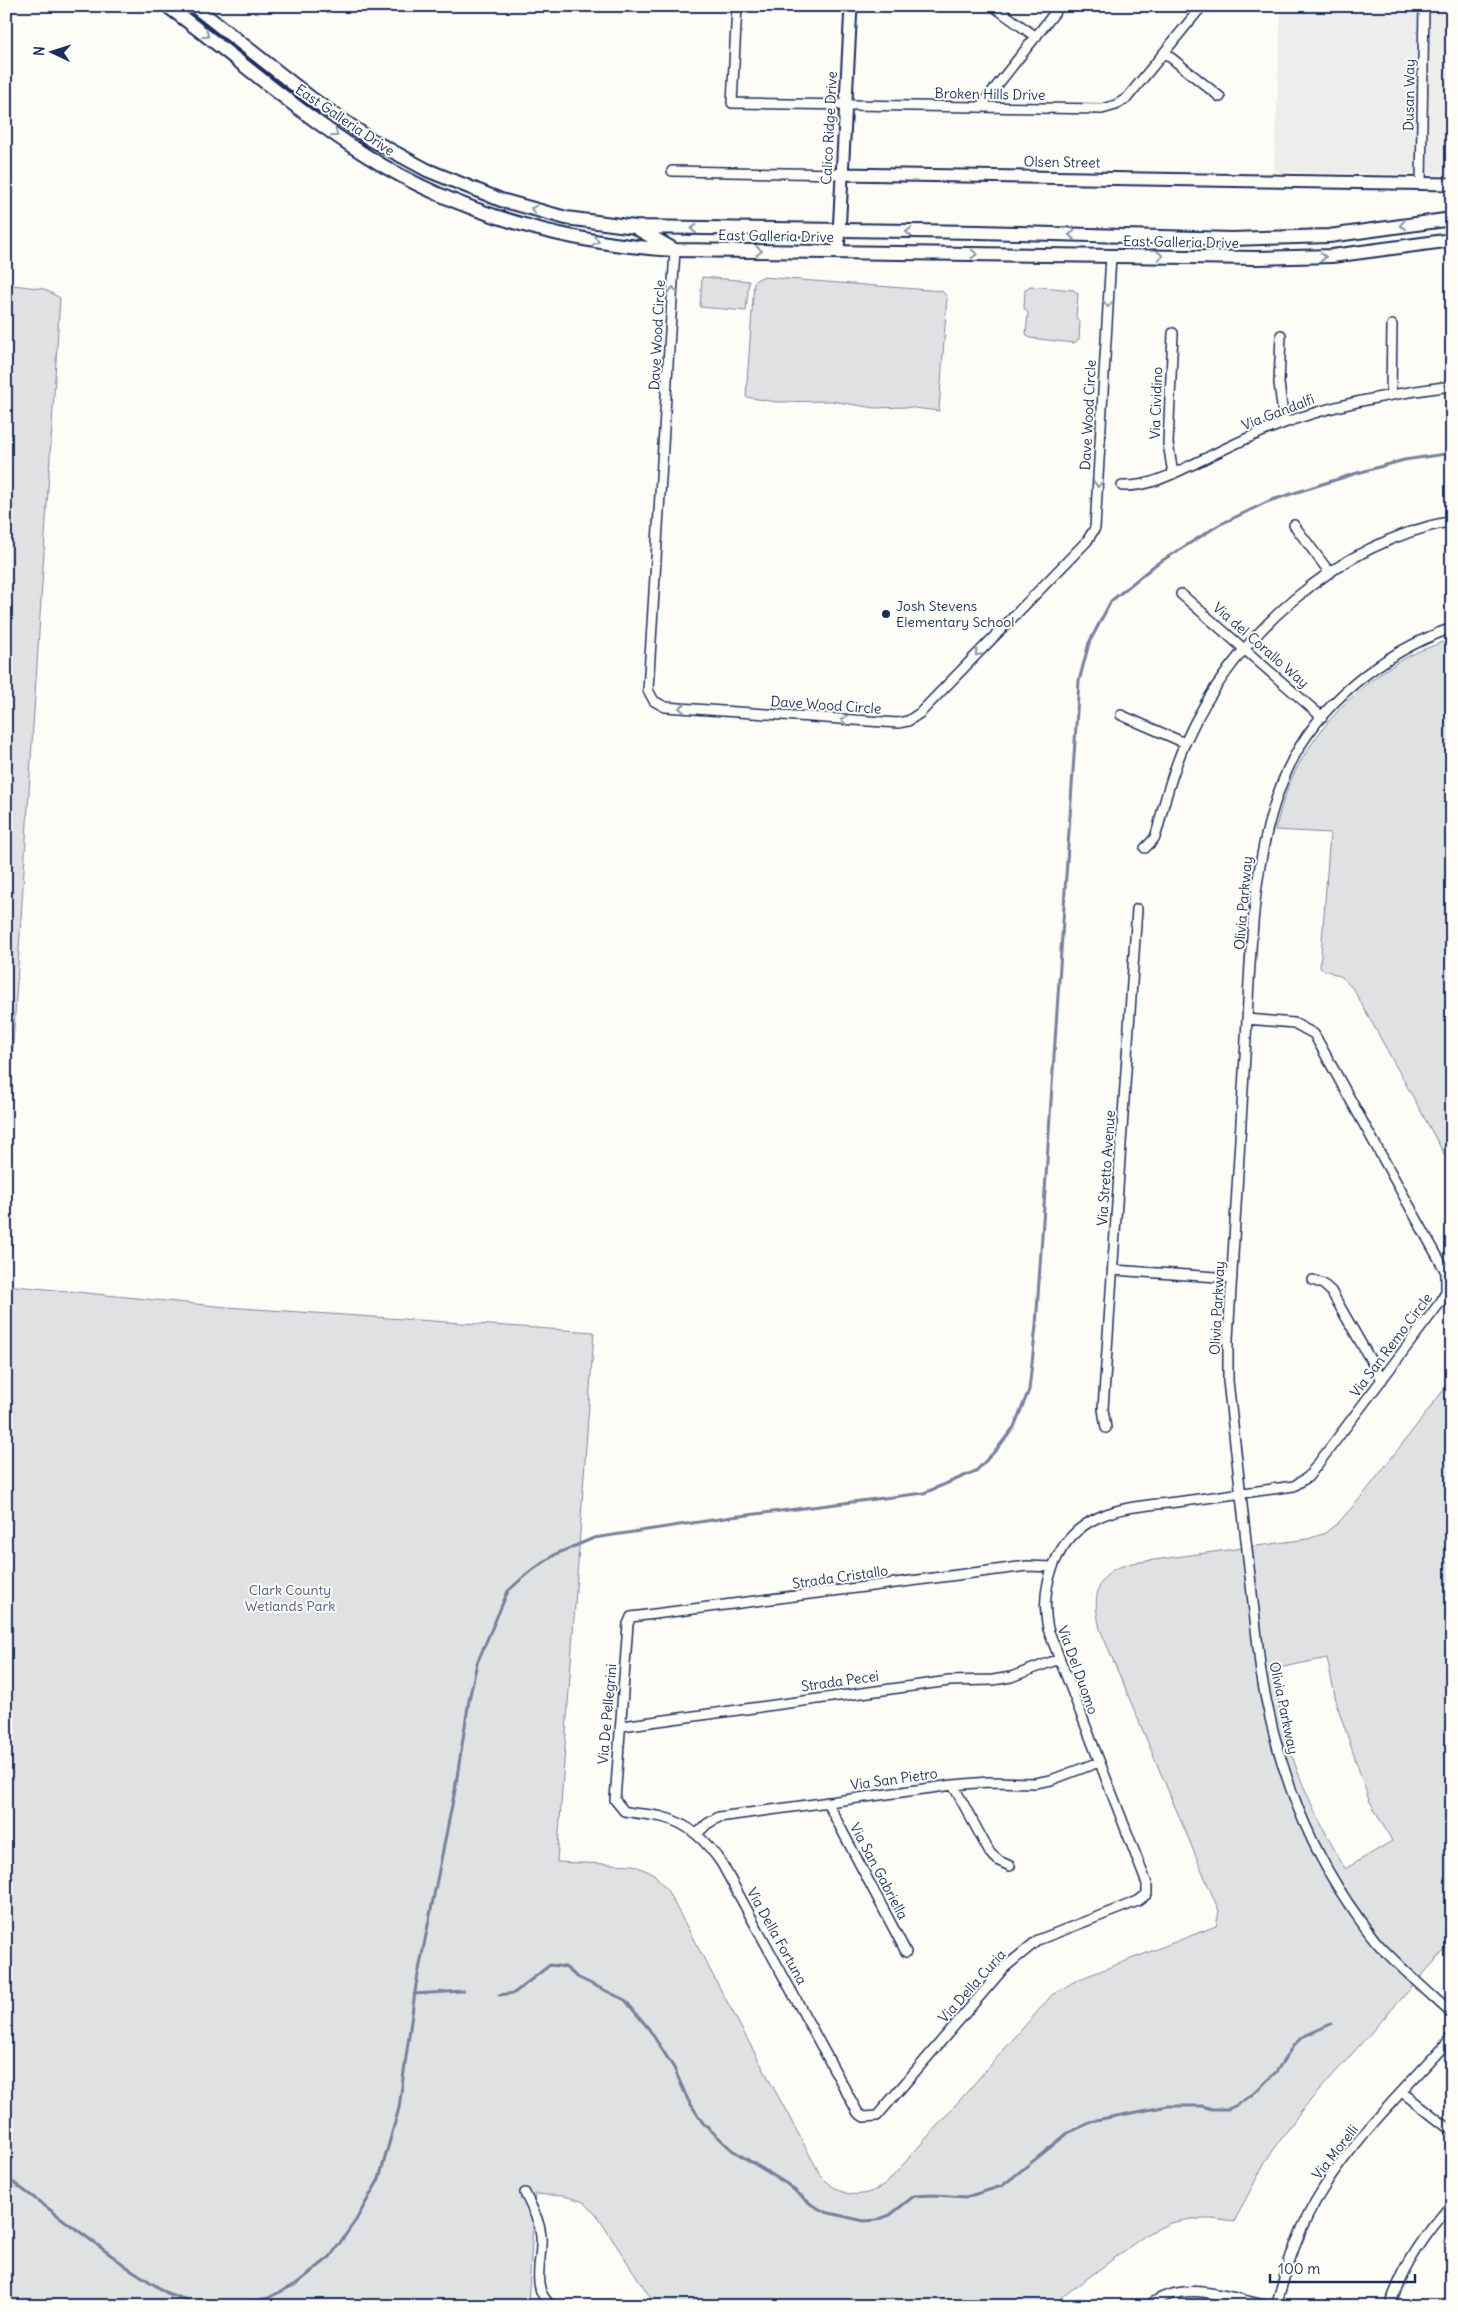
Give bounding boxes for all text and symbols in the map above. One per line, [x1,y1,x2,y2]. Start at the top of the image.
north arrow [28,28,78,78]
one-way arrow [200,29,210,38]
text: N [30,46,48,57]
street label: Dusan Way [1399,59,1419,131]
street label: Calico Ridge Drive [817,71,841,185]
street label: East Galleria Drive [292,80,398,160]
street label: Broken Hills Drive [934,84,1046,104]
one-way arrow [329,128,339,137]
street label: Olsen Street [1023,152,1101,172]
one-way arrow [530,204,538,214]
one-way arrow [1399,219,1407,230]
one-way arrow [690,223,698,234]
street label: East Galleria Drive [718,226,834,246]
one-way arrow [905,227,912,237]
one-way arrow [1067,230,1075,240]
street label: East Galleria Drive [1123,232,1239,252]
one-way arrow [592,236,601,246]
one-way arrow [756,246,763,256]
one-way arrow [970,248,978,259]
one-way arrow [1156,251,1164,261]
one-way arrow [1319,251,1327,262]
street label: Dave Wood Circle [645,279,669,391]
one-way arrow [668,286,679,294]
one-way arrow [1103,300,1114,308]
street label: Dave Wood Circle [1076,359,1100,471]
street label: Via Cividino [1146,366,1166,440]
street label: Via Gandalfi [1239,390,1317,434]
one-way arrow [1092,480,1103,488]
place label: Josh Stevens Elementary School [896,597,1014,631]
street label: Via del Corallo Way [1209,598,1313,692]
marker: Josh Stevens Elementary School [880,608,892,620]
one-way arrow [975,647,984,656]
street label: Dave Wood Circle [770,692,882,718]
one-way arrow [678,703,686,714]
one-way arrow [840,714,848,725]
street label: Olivia Parkway [1230,855,1256,951]
street label: Via Stretto Avenue [1093,1110,1119,1226]
street label: Olivia Parkway [1206,1261,1228,1355]
street label: Via San Remo Circle [1346,1289,1436,1401]
street label: Strada Cristallo [791,1561,889,1593]
park label: Clark County Wetlands Park [245,1581,335,1615]
street label: Via Del Duomo [1054,1623,1102,1717]
street label: Olivia Parkway [1265,1660,1303,1756]
street label: Via De Pellegrini [594,1663,620,1765]
street label: Strada Pecei [800,1667,880,1695]
street label: Via San Pietro [849,1764,939,1794]
street label: Via San Gabriella [846,1820,912,1922]
street label: Via Della Fortuna [743,1884,811,1988]
street label: Via Della Curia [934,1946,1010,2026]
street label: Via Morelli [1308,2121,1362,2183]
scale bar [1270,2252,1416,2284]
text: 100 m [1278,2259,1320,2278]

